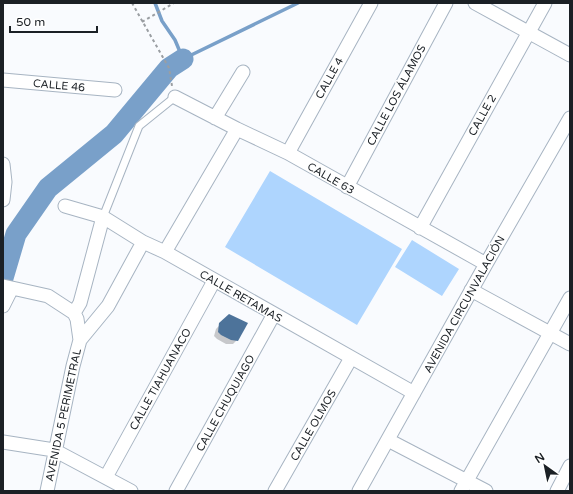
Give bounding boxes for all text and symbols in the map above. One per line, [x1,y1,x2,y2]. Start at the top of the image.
scale bar [10,8,97,34]
text: 50 m [16,15,45,29]
street label: CALLE LOS ÁLAMOS [363,42,429,148]
street label: CALLE 4 [313,55,346,101]
street label: CALLE 46 [32,77,86,94]
street label: CALLE 2 [466,92,499,138]
street label: CALLE 63 [305,160,357,197]
street label: AVENIDA CIRCUNVALACIÓN [420,233,508,375]
street label: CALLE RETAMAS [197,268,284,325]
street label: CALLE TIAHUANACO [127,326,194,432]
street label: AVENIDA 5 PERIMETRAL [43,347,84,483]
street label: CALLE CHUQUIAGO [193,353,257,454]
street label: CALLE OLMOS [288,387,339,463]
north arrow [525,446,565,486]
text: N [533,450,547,466]

